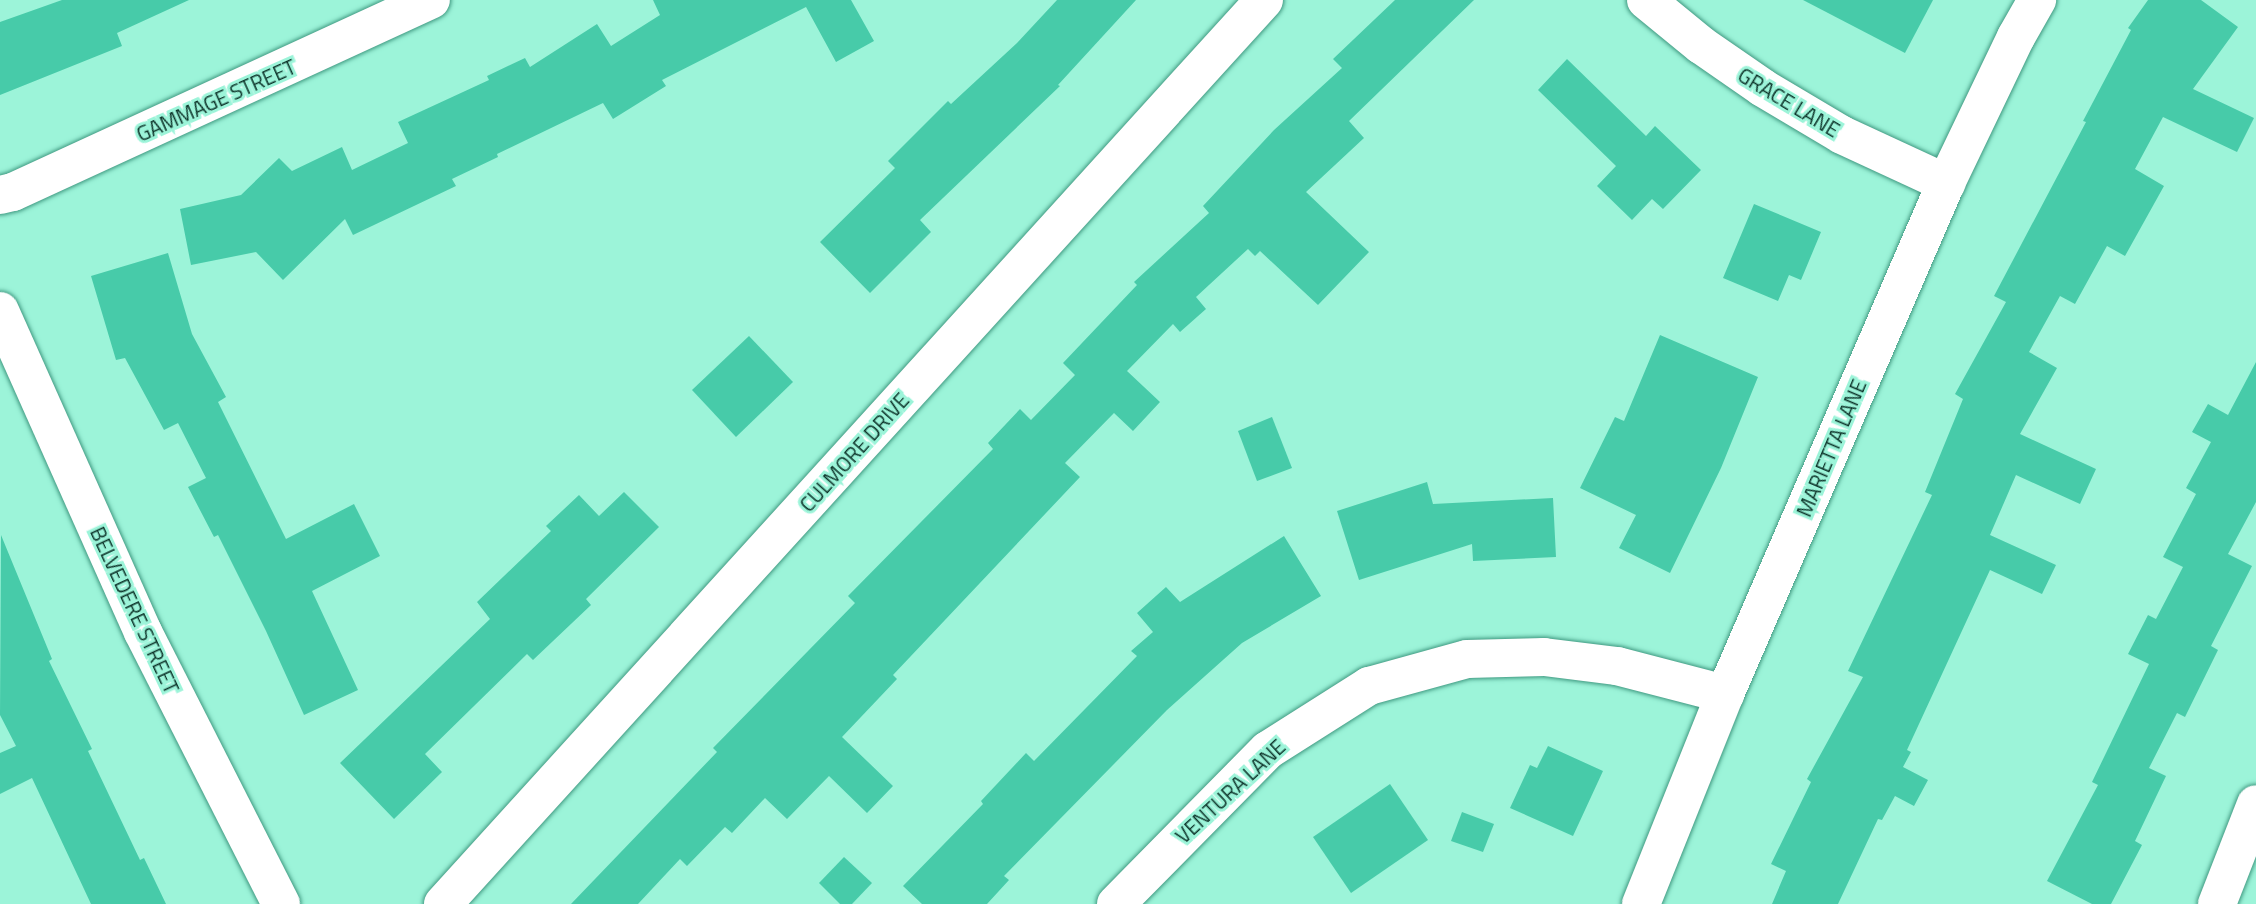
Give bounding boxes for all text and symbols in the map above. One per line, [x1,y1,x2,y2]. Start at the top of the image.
street label: GAMMAGE STREET [132,54,300,146]
street label: GRACE LANE [1734,62,1844,142]
street label: MARIETTA LANE [1791,376,1871,520]
street label: CULMORE DRIVE [794,387,914,517]
street label: BELVEDERE STREET [85,523,185,697]
street label: VENTURA LANE [1170,734,1290,848]

